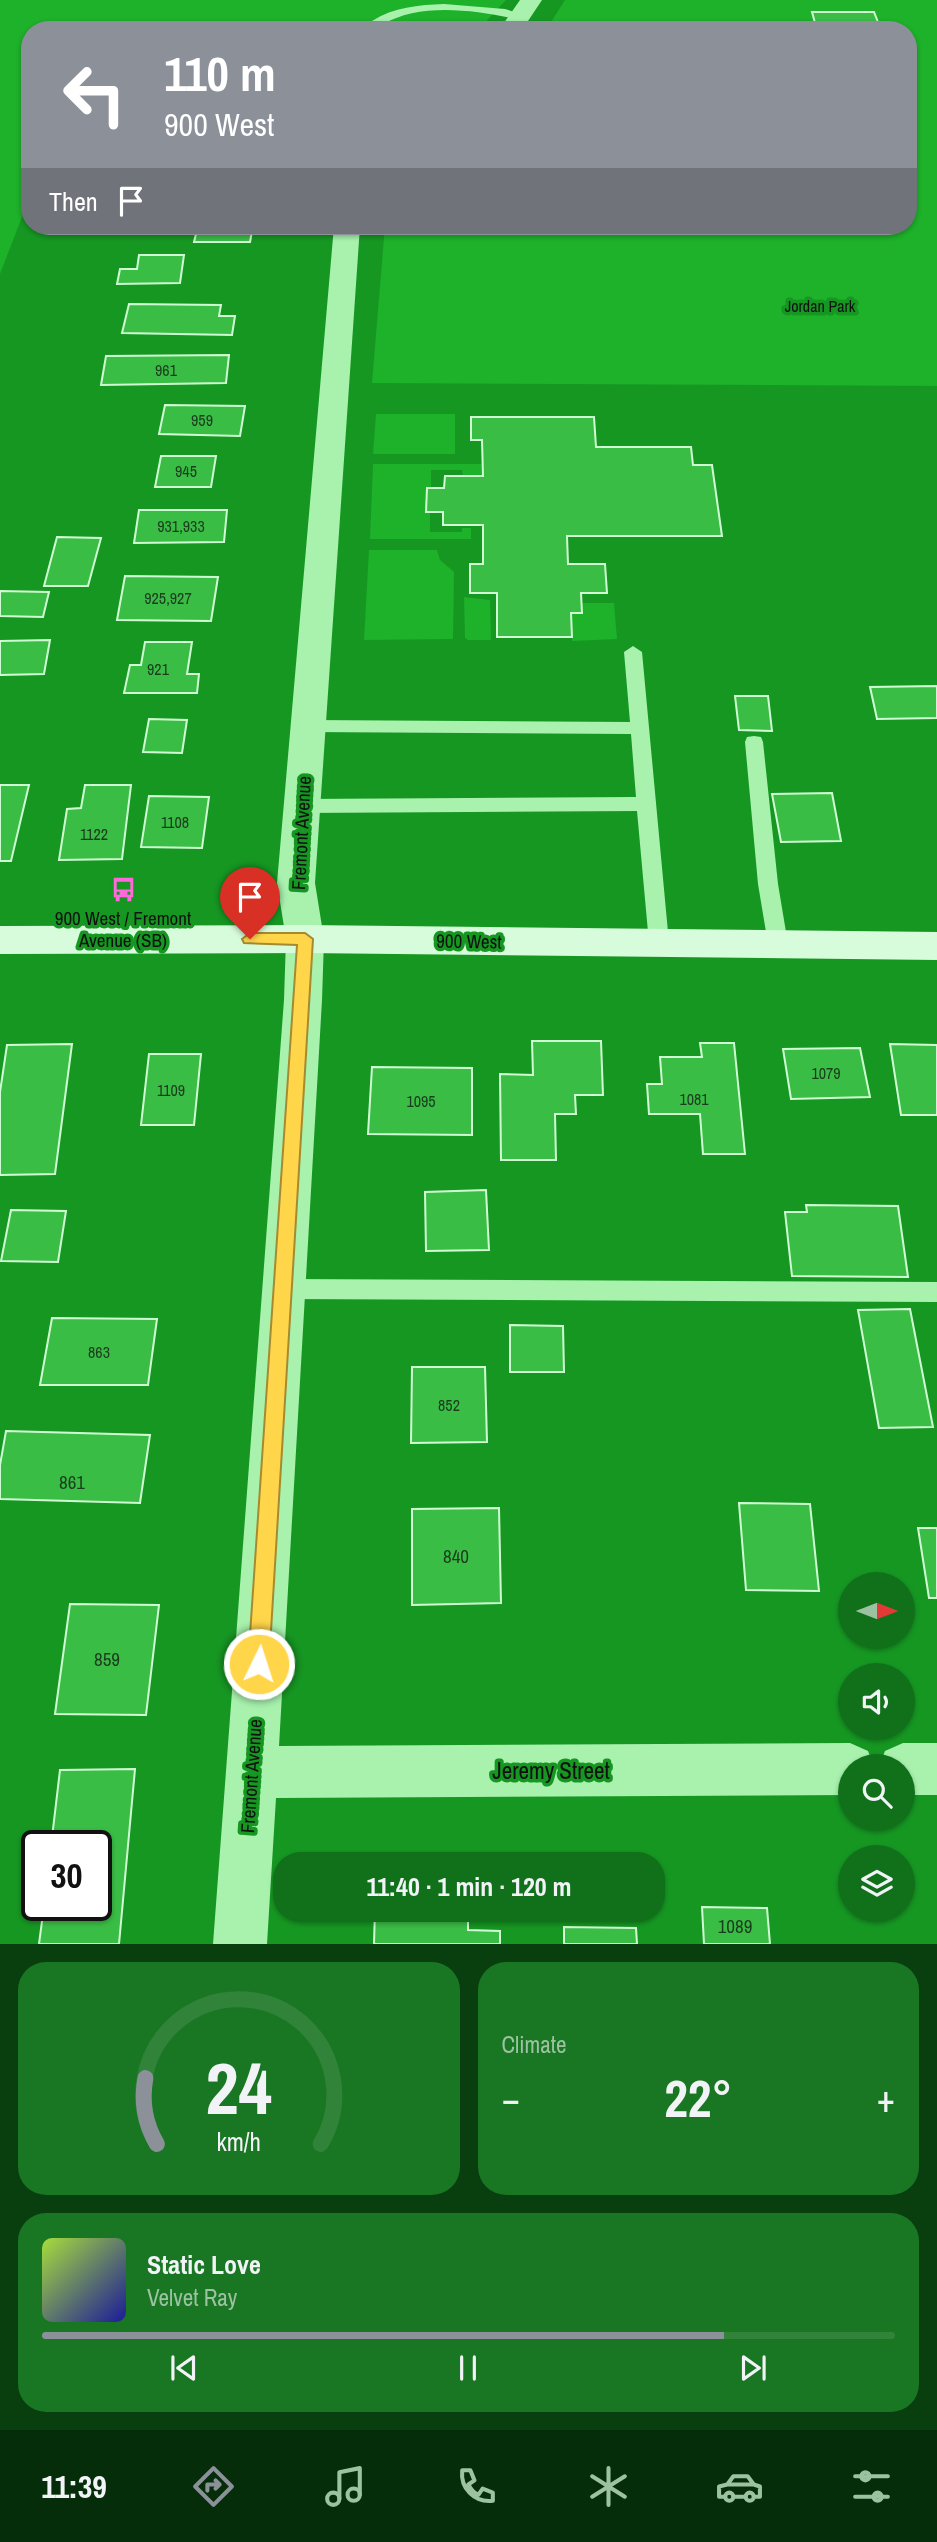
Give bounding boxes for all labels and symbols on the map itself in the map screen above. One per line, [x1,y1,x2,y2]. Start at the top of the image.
park label: Jordan Park [785,295,856,317]
house number: 961 [155,359,178,381]
house number: 959 [191,409,213,431]
house number: 945 [175,460,197,482]
house number: 931,933 [157,515,205,537]
house number: 925,927 [144,587,192,609]
house number: 921 [147,658,170,680]
street label: Fremont Avenue [285,775,317,891]
house number: 1108 [161,811,189,833]
house number: 1122 [80,823,108,845]
pin [220,867,280,939]
bus stop icon: 900 West / Fremont Avenue (SB) [109,876,137,904]
place label: 900 West / Fremont Avenue (SB) [55,905,192,953]
street label: 900 West [436,927,503,955]
house number: 1079 [811,1062,841,1084]
house number: 1109 [157,1079,185,1101]
house number: 1081 [679,1088,709,1110]
house number: 1095 [406,1090,436,1112]
house number: 863 [88,1341,110,1363]
house number: 852 [438,1394,460,1416]
house number: 861 [59,1469,85,1495]
house number: 840 [443,1543,469,1569]
north arrow [838,1572,915,1648]
position arrow [222,1627,296,1701]
house number: 859 [94,1646,120,1672]
street label: Fremont Avenue [234,1718,268,1834]
street label: Jeremy Street [492,1755,610,1786]
speed limit sign: 30 [21,1830,112,1921]
house number: 1089 [718,1913,752,1939]

